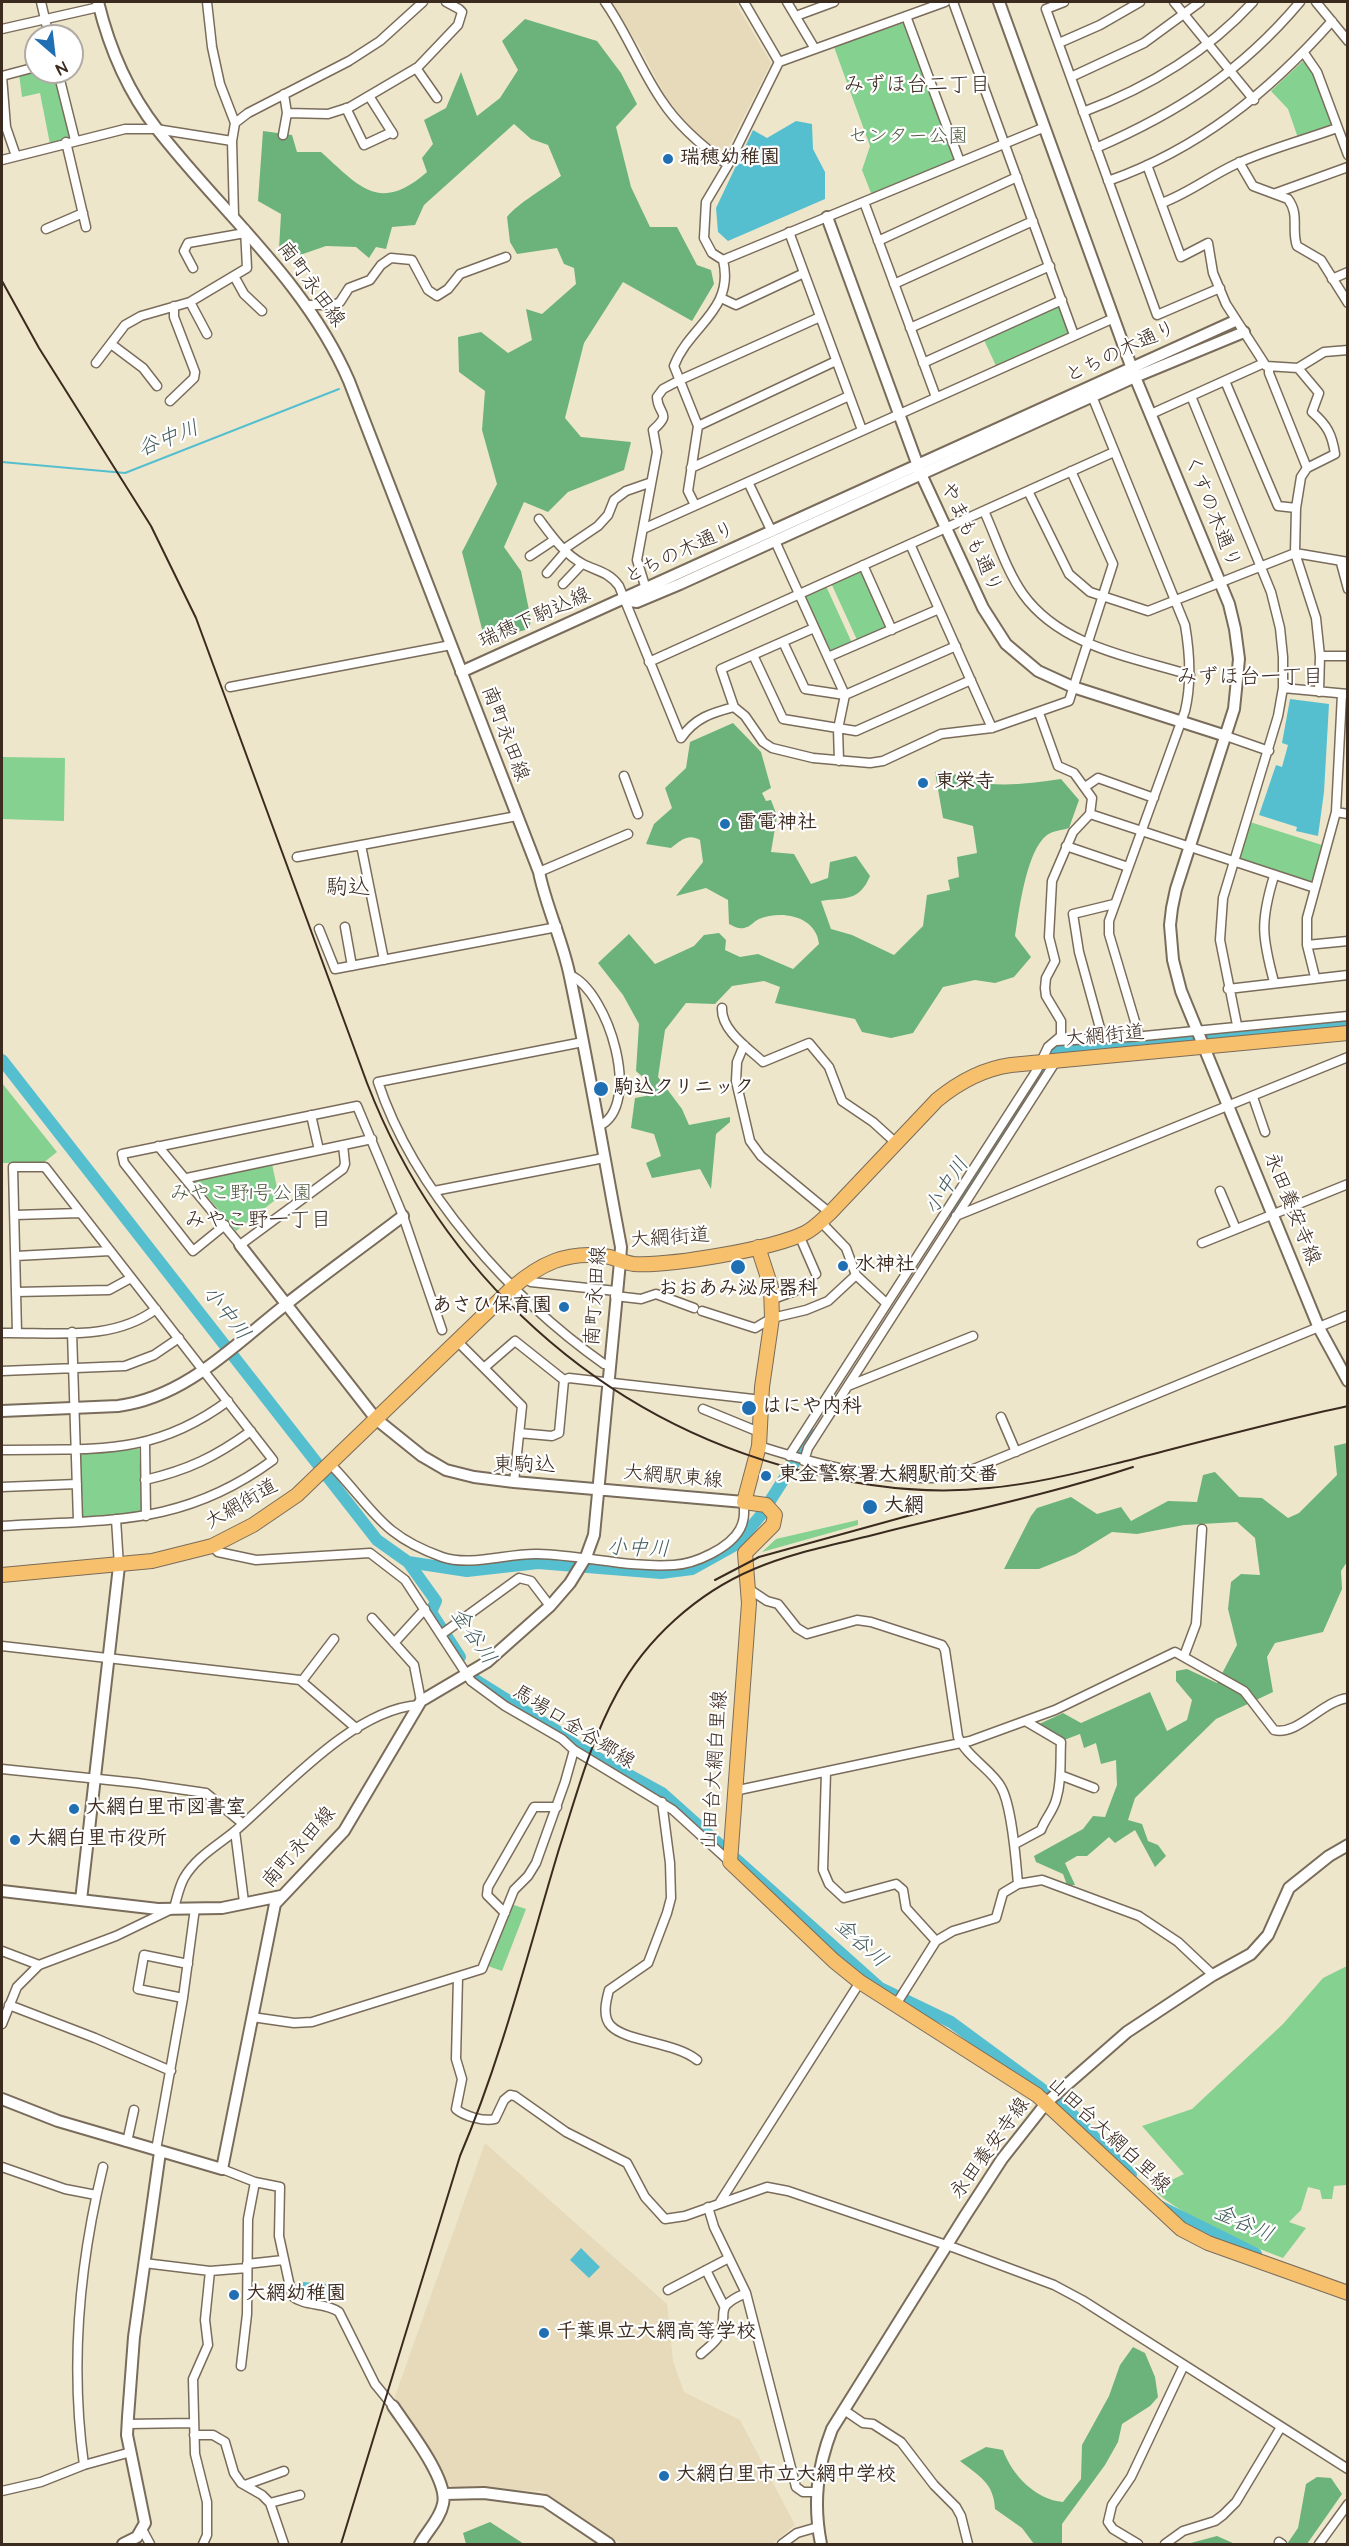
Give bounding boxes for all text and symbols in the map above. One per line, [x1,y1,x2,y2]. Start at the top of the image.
north arrow [24,24,84,84]
text: N [52,56,71,80]
district label: みずほ台二丁目 [844,74,990,100]
park label: センター公園 [848,126,968,150]
place label: 瑞穂幼稚園 [680,147,780,171]
marker: 瑞穂幼稚園 [661,152,675,166]
street label: 南町永田線 [271,237,349,333]
street label: とちの木通り [1062,317,1180,389]
water label: 谷中川 [135,417,203,463]
street label: くすの木通り [1177,452,1245,572]
street label: やまもも通り [934,479,1006,597]
street label: とちの木通り [621,518,739,590]
street label: 瑞穂下駒込線 [475,584,595,654]
district label: みずほ台一丁目 [1177,666,1323,692]
street label: 南町永田線 [475,683,533,785]
place label: 東栄寺 [935,771,995,795]
marker: 東栄寺 [916,776,930,790]
place label: 雷電神社 [737,812,817,836]
marker: 雷電神社 [718,817,732,831]
district label: 駒込 [326,876,370,902]
street label: 大網街道 [1064,1022,1146,1052]
place label: 駒込クリニック [614,1077,754,1101]
marker: 駒込クリニック [592,1080,610,1098]
street label: 永田養安寺線 [1257,1149,1325,1269]
water label: 小中川 [920,1154,976,1220]
park label: みやこ野1号公園 [170,1183,312,1207]
district label: みやこ野一丁目 [185,1209,331,1235]
street label: 大網街道 [629,1224,711,1254]
street label: 南町永田線 [582,1245,612,1347]
place label: 水神社 [855,1254,915,1278]
marker: おおあみ泌尿器科 [729,1258,747,1276]
marker: 水神社 [836,1259,850,1273]
place label: おおあみ泌尿器科 [658,1278,818,1302]
water label: 小中川 [196,1281,254,1347]
place label: あさひ保育園 [432,1295,552,1319]
marker: あさひ保育園 [557,1300,571,1314]
place label: はにや内科 [762,1396,862,1420]
marker: はにや内科 [740,1399,758,1417]
district label: 東駒込 [493,1454,555,1480]
street label: 大網駅東線 [622,1462,724,1494]
place label: 東金警察署大網駅前交番 [778,1464,998,1488]
marker: 東金警察署大網駅前交番 [759,1469,773,1483]
street label: 大網街道 [201,1475,283,1535]
place label: 大網 [884,1495,924,1519]
marker: 大網 [861,1498,879,1516]
water label: 小中川 [606,1536,670,1564]
water label: 金谷川 [444,1604,500,1670]
street label: 馬場口金谷郷線 [507,1681,639,1775]
street label: 山田台大網白里線 [698,1689,734,1851]
place label: 大網白里市図書室 [86,1797,246,1821]
marker: 大網白里市図書室 [67,1802,81,1816]
street label: 南町永田線 [258,1802,342,1894]
place label: 大網白里市役所 [27,1828,167,1852]
marker: 大網白里市役所 [8,1833,22,1847]
water label: 金谷川 [828,1914,892,1974]
street label: 山田台大網白里線 [1041,2073,1175,2199]
street label: 永田養安寺線 [946,2093,1036,2205]
water label: 金谷川 [1209,2201,1277,2249]
place label: 大網幼稚園 [246,2283,346,2307]
marker: 大網幼稚園 [227,2288,241,2302]
place label: 千葉県立大網高等学校 [556,2321,756,2345]
marker: 千葉県立大網高等学校 [537,2326,551,2340]
place label: 大網白里市立大網中学校 [676,2464,896,2488]
marker: 大網白里市立大網中学校 [657,2469,671,2483]

